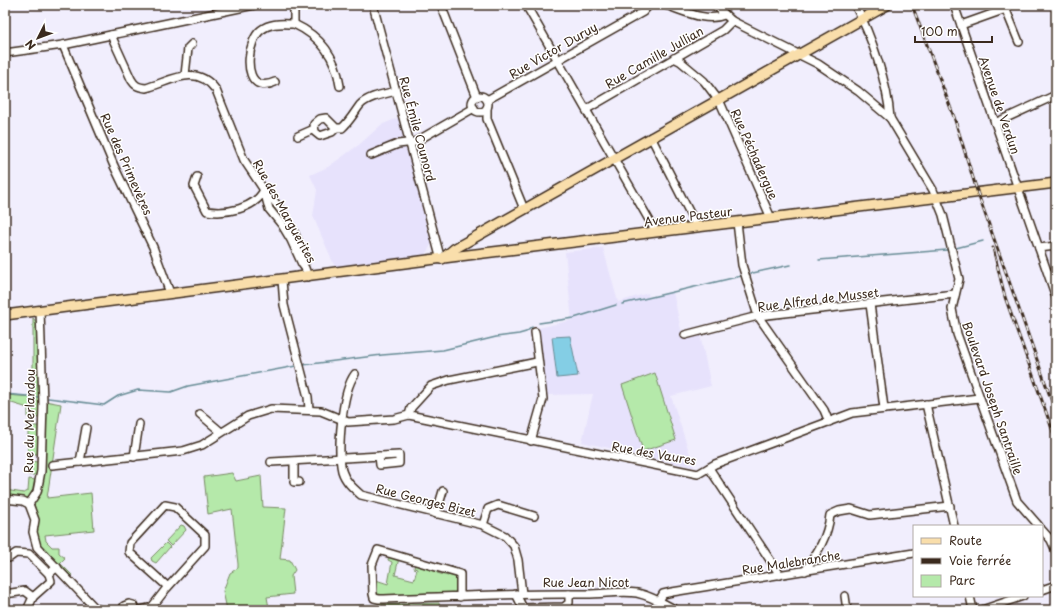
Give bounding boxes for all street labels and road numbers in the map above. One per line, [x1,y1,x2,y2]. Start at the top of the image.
street label: Rue Victor Duruy [505,17,601,83]
street label: Rue Camille Jullian [602,22,706,92]
street label: Avenue de Verdun [975,54,1025,156]
street label: Rue Émile Counord [395,74,441,184]
street label: Rue Péchadergue [727,106,783,202]
street label: Rue des Primevères [96,110,158,218]
street label: Rue des Marguerites [249,156,321,266]
street label: Avenue Pasteur [643,202,734,230]
street label: Rue Alfred de Musset [756,283,880,315]
street label: Boulevard Joseph Santraille [958,319,1028,477]
street label: Rue du Merlandou [19,369,39,473]
street label: Rue des Vaures [610,437,698,469]
street label: Rue Georges Bizet [374,479,478,521]
street label: Rue Malebranche [741,545,841,579]
street label: Rue Jean Nicot [543,573,629,591]

